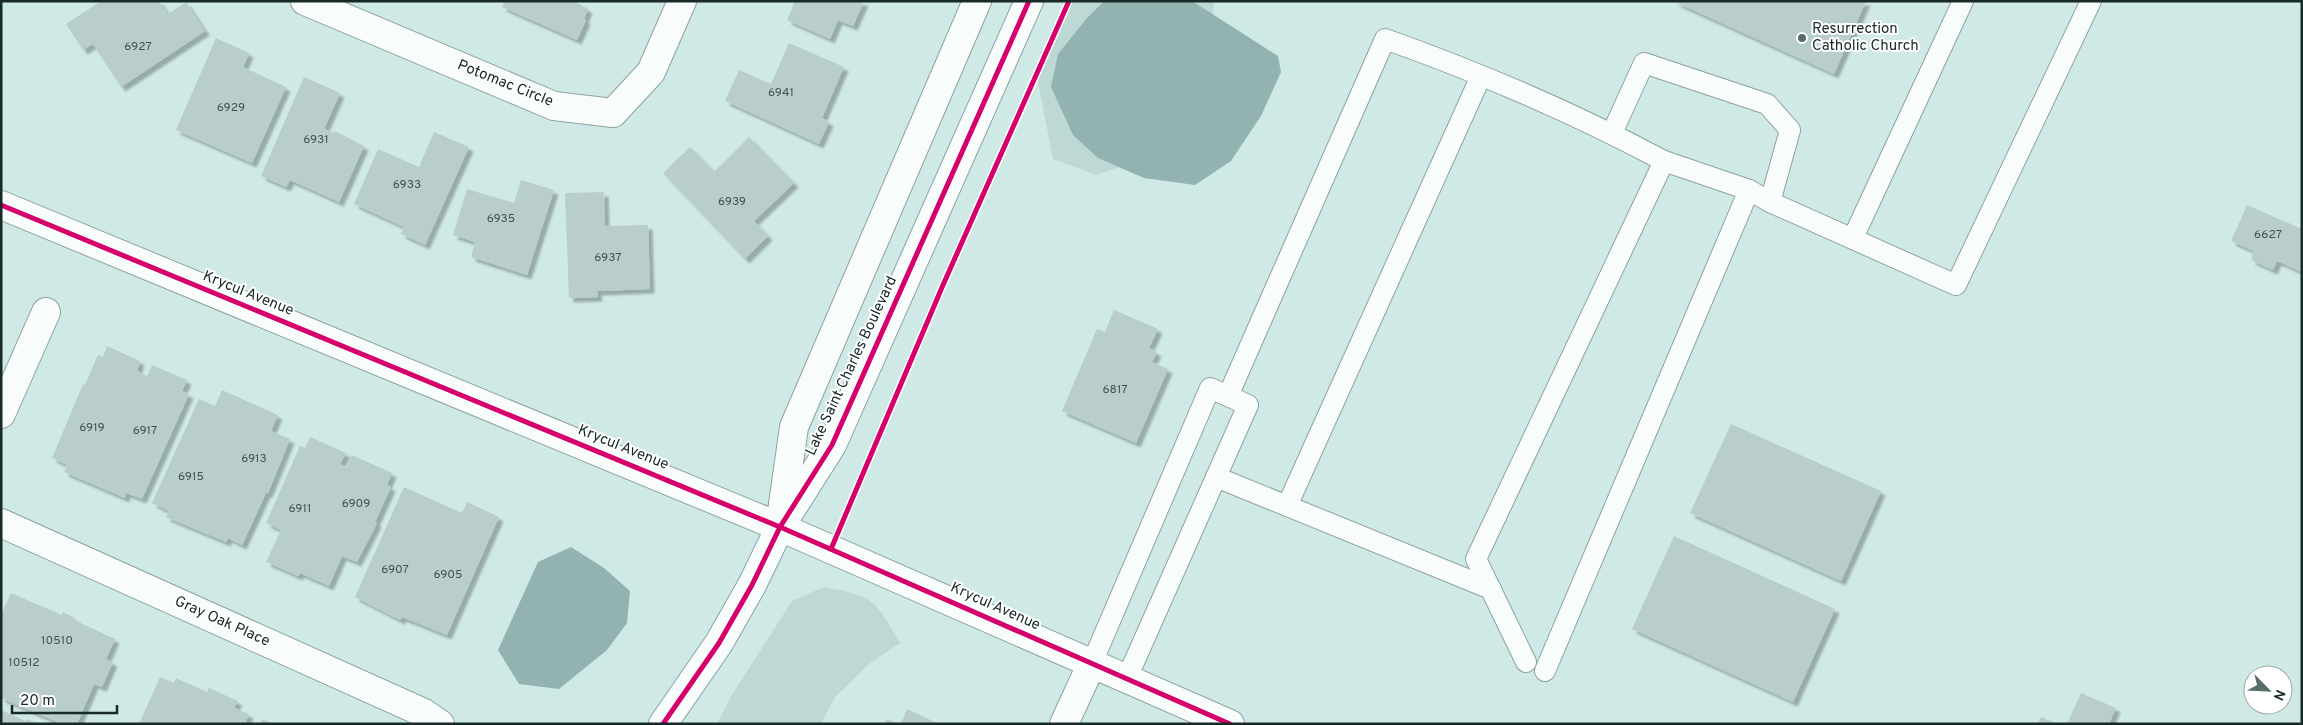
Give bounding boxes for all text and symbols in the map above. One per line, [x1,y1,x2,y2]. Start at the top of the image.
place label: Resurrection Catholic Church [1812,20,1919,56]
marker: Resurrection Catholic Church [1796,32,1808,44]
house number: 6927 [124,39,152,55]
street label: Potomac Circle [454,56,556,112]
house number: 6941 [768,85,794,101]
house number: 6929 [217,100,245,116]
house number: 6931 [303,132,329,148]
house number: 6933 [393,177,421,193]
house number: 6939 [718,194,746,210]
house number: 6935 [487,211,515,227]
house number: 6627 [2254,227,2282,243]
house number: 6937 [594,250,622,266]
street label: Krycul Avenue [200,267,296,321]
street label: Lake Saint Charles Boulevard [802,273,902,459]
house number: 6817 [1102,382,1128,398]
house number: 6919 [79,420,105,436]
street label: Krycul Avenue [575,421,671,475]
house number: 6917 [133,423,157,439]
house number: 6913 [241,451,267,467]
house number: 6915 [178,469,204,485]
house number: 6909 [342,496,370,512]
house number: 6911 [289,501,311,517]
house number: 6907 [381,562,409,578]
house number: 6905 [434,567,462,583]
street label: Krycul Avenue [947,579,1043,635]
street label: Gray Oak Place [171,592,273,652]
house number: 10510 [41,633,73,649]
house number: 10512 [8,655,40,671]
north arrow [2243,665,2293,715]
scale bar [12,682,118,714]
text: N [2269,687,2288,703]
text: 20 m [20,692,55,711]

